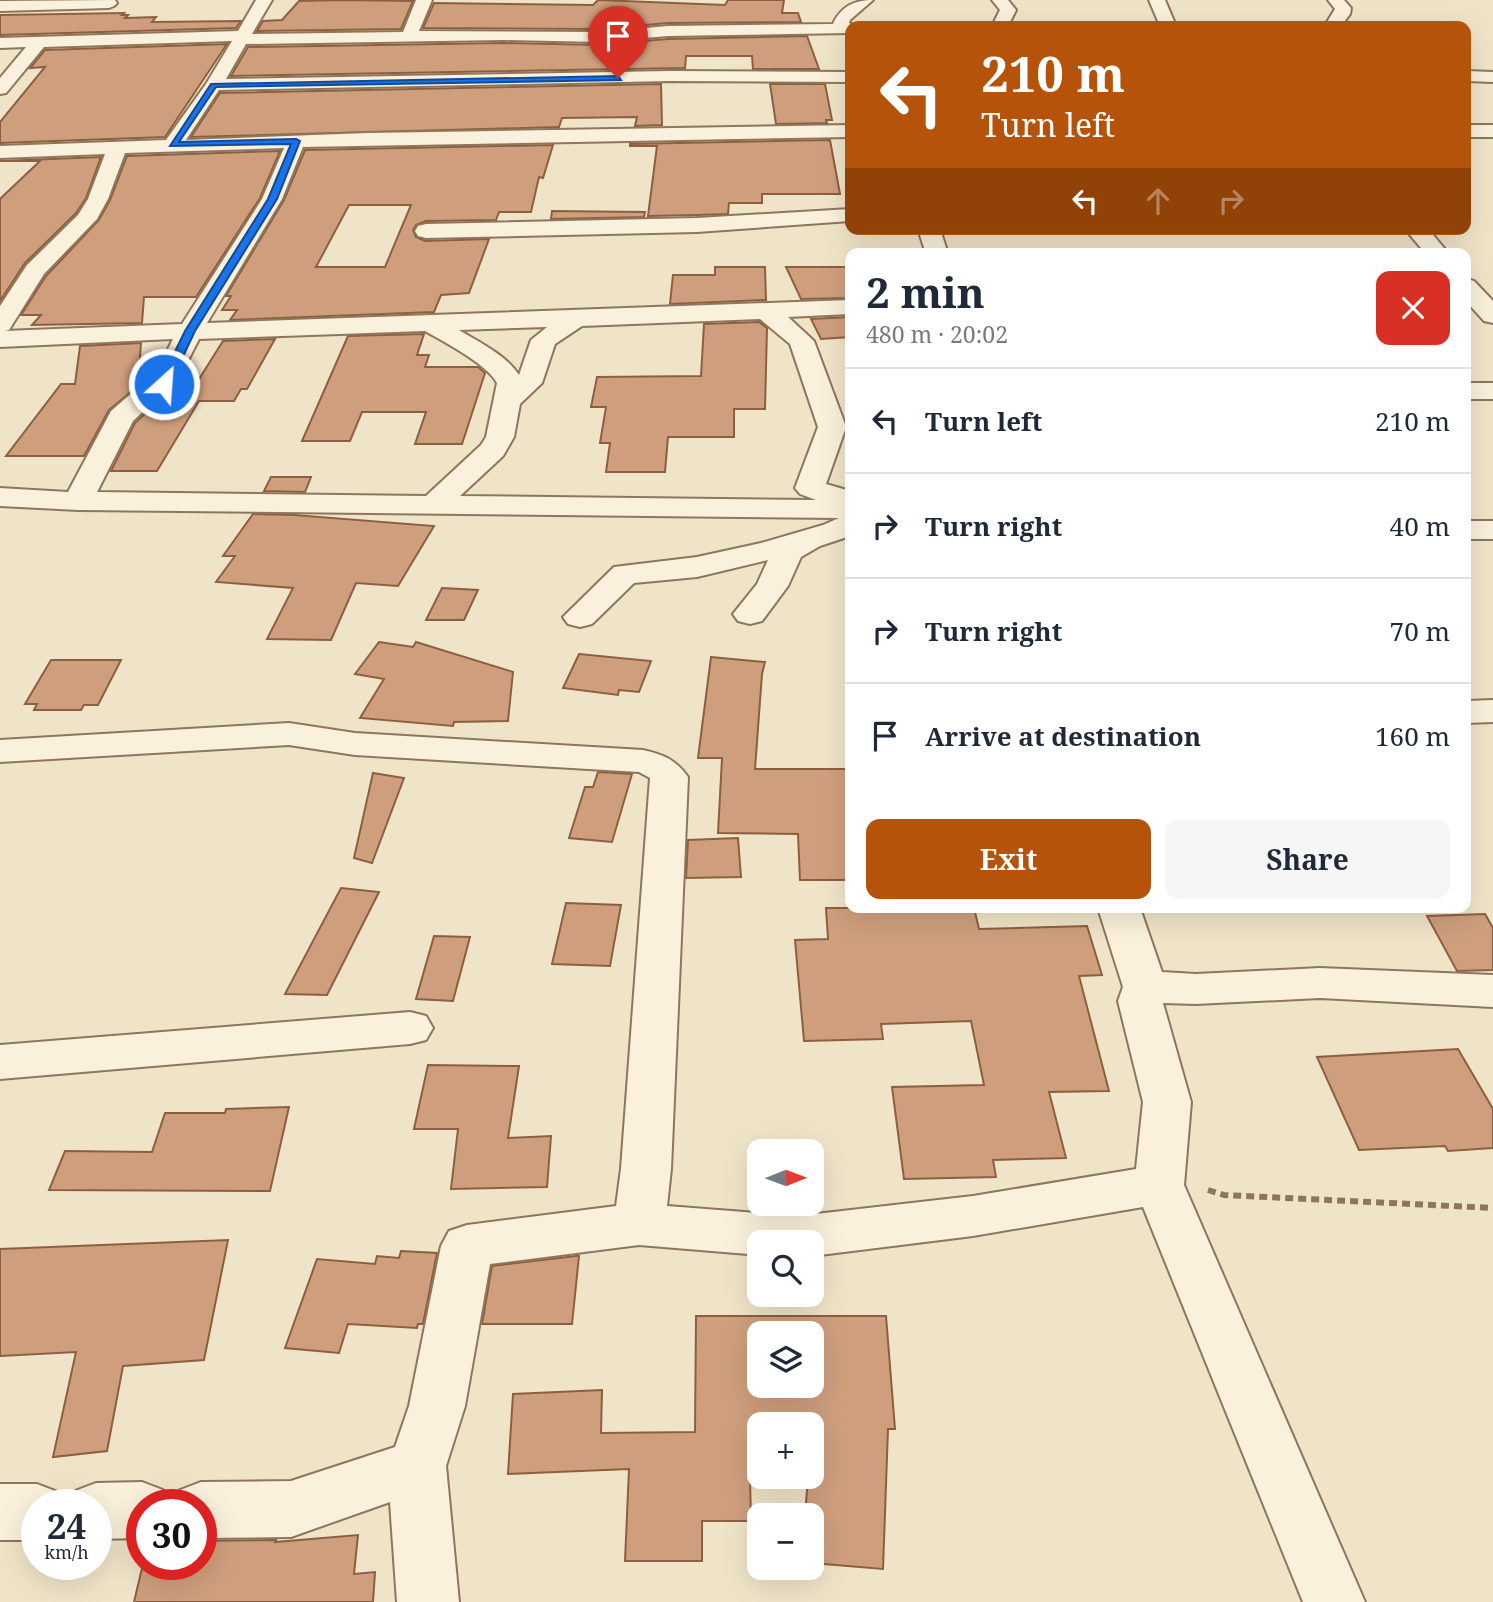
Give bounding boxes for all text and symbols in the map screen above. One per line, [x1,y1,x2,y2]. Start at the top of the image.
pin [588,6,648,78]
icon: arrive [599,17,637,55]
text: 210 m [981,40,1125,106]
icon: left [866,49,957,140]
text: Turn left [981,103,1115,146]
icon: left [1066,182,1104,220]
icon: ahead [1139,182,1177,220]
icon: right [1212,182,1250,220]
text: 2 min [866,263,985,320]
button: close [1376,271,1450,345]
text: 480 m · 20:02 [866,318,1008,350]
position arrow [127,347,201,421]
icon: left [866,402,904,440]
text: Turn left [925,403,1042,439]
text: 210 m [1375,403,1450,439]
icon: right [866,507,904,545]
text: Turn right [925,508,1062,544]
text: 40 m [1390,508,1450,544]
icon: right [866,612,904,650]
text: Turn right [925,613,1062,649]
text: 70 m [1390,613,1450,649]
icon: arrive [866,717,904,755]
text: Arrive at destination [925,718,1201,754]
text: 160 m [1375,718,1450,754]
button: Exit [866,819,1151,899]
button: Share [1165,819,1450,899]
north arrow [747,1139,824,1216]
map controls [747,1139,824,1580]
button: search [747,1230,824,1307]
button: layers [747,1321,824,1398]
button: + [747,1412,824,1489]
speed limit sign: 30 [126,1489,217,1580]
text: 24 [47,1502,86,1549]
button: − [747,1503,824,1580]
text: km/h [44,1540,89,1564]

